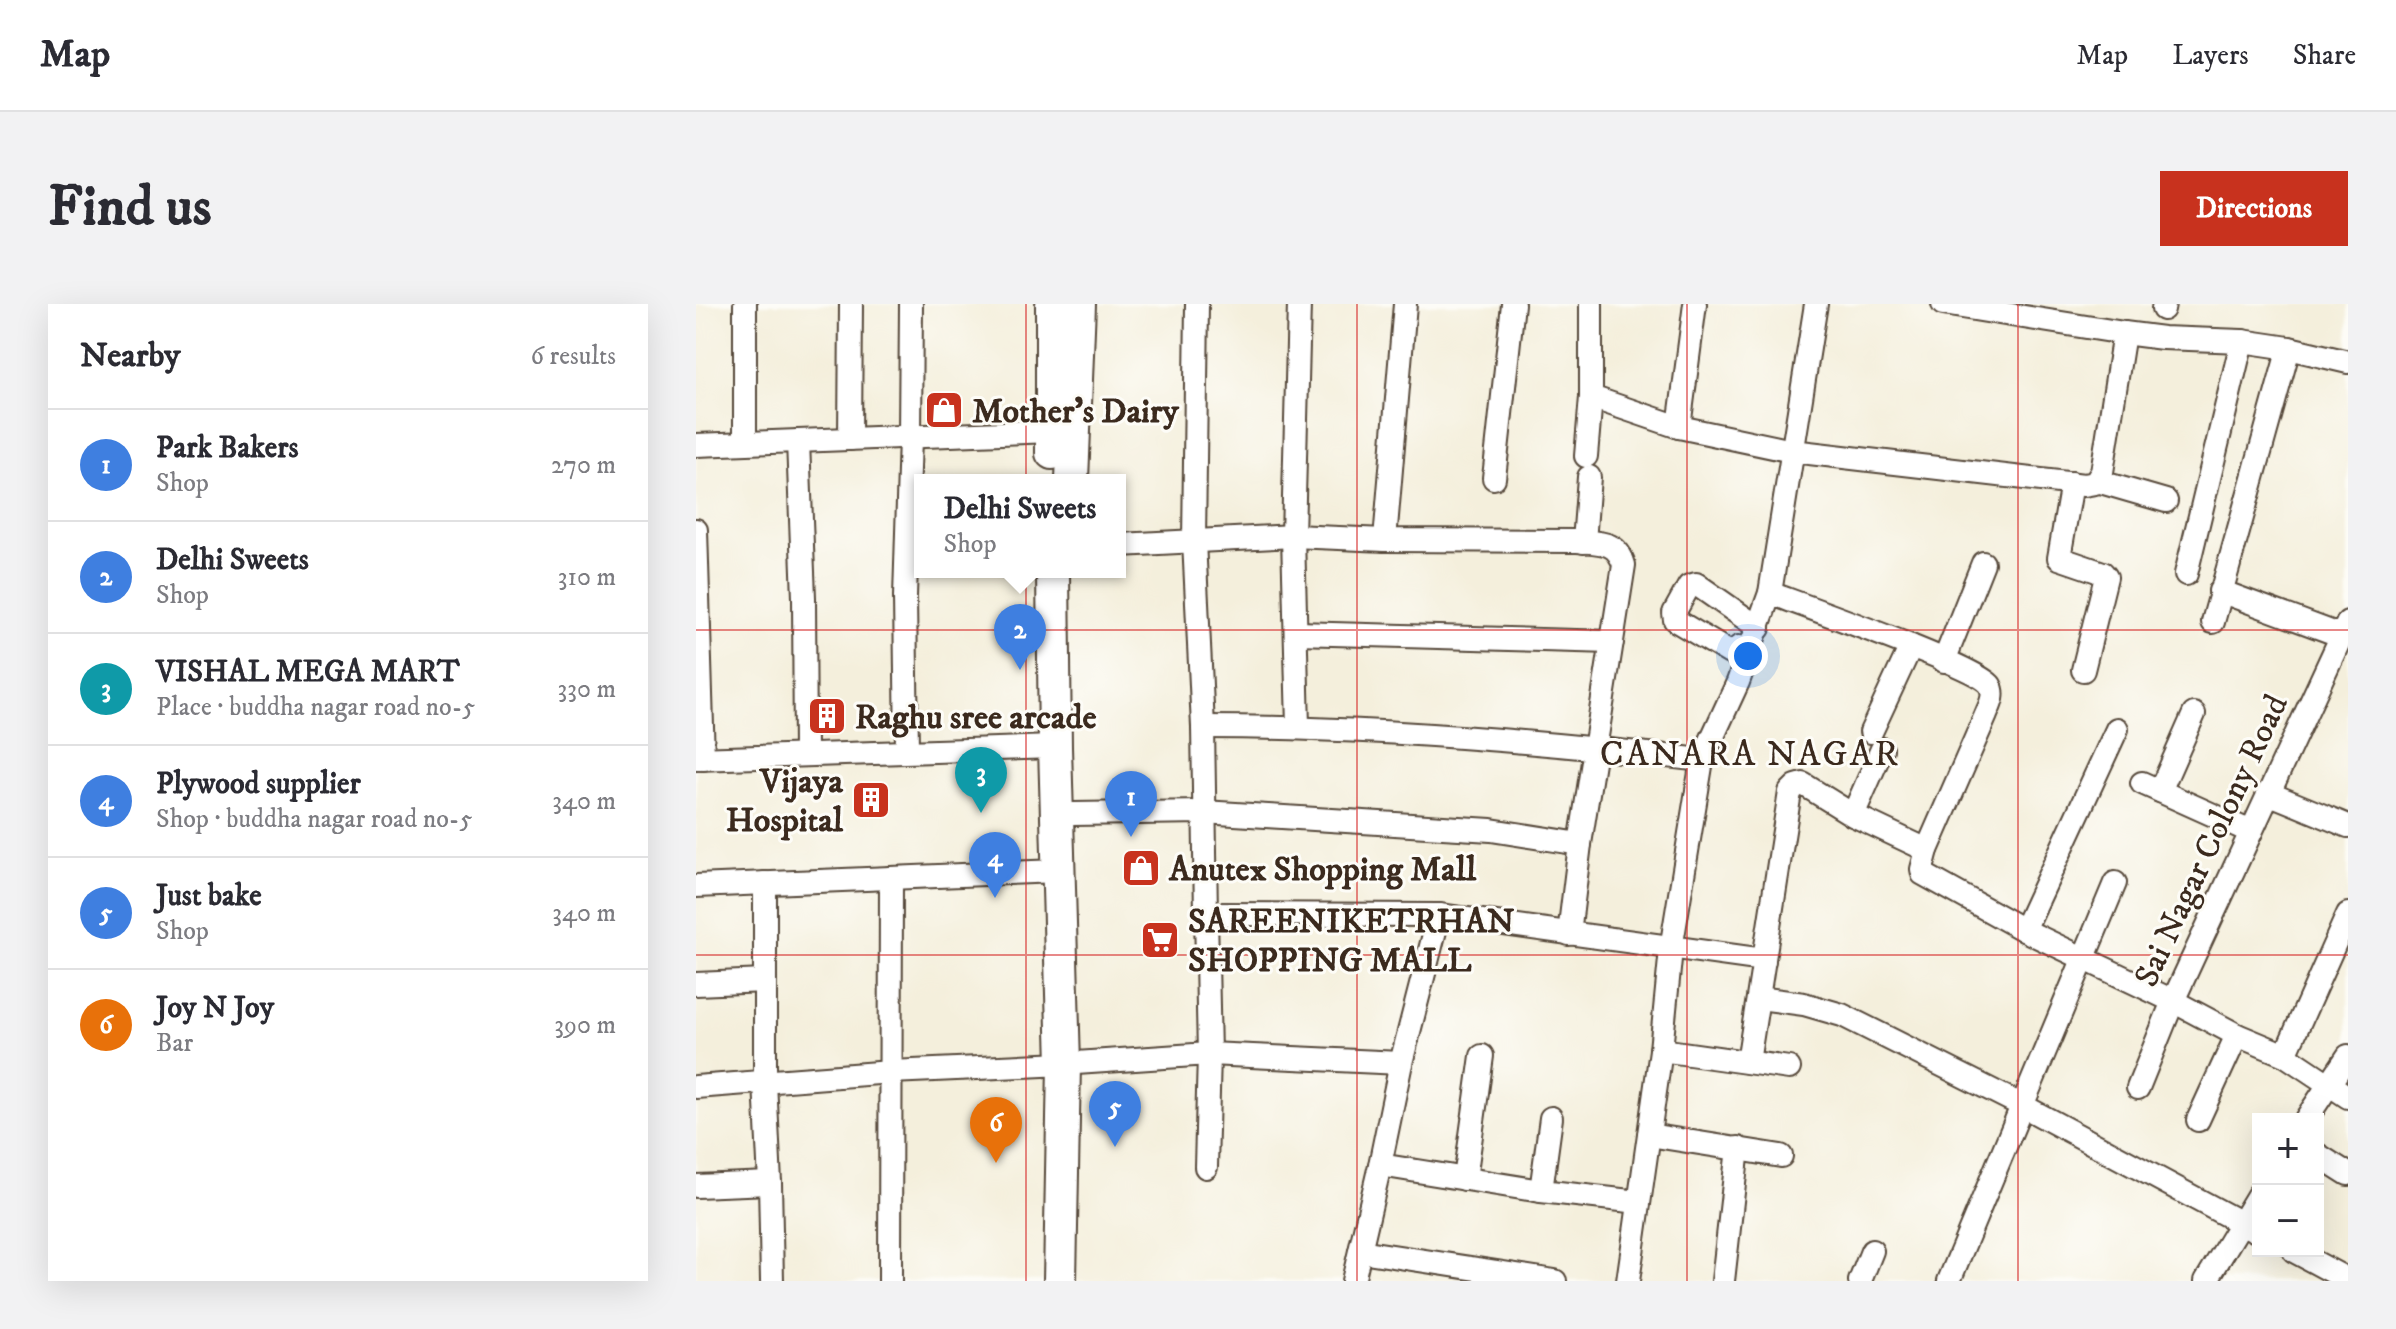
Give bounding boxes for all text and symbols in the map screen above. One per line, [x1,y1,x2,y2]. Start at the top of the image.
text: Map [40,31,110,79]
text: Map [2077,38,2128,73]
text: Layers [2172,38,2249,73]
text: Share [2293,38,2356,73]
button: Directions [2160,171,2348,246]
text: Find us [48,173,212,243]
text: Nearby [80,335,181,377]
text: 6 results [530,340,616,373]
shop icon: Mother's Dairy [923,389,965,431]
place label: Mother's Dairy [972,391,1180,433]
text: Park Bakers [156,430,298,467]
text: 1 [101,449,111,482]
text: 270 m [551,449,616,482]
text: Shop [156,467,209,500]
popup [914,474,1126,578]
text: Delhi Sweets [944,491,1096,528]
text: Shop [944,528,996,561]
text: Delhi Sweets [156,542,309,579]
text: 2 [100,561,112,594]
text: 310 m [558,561,616,594]
text: Shop [156,579,209,612]
pin: 2 [994,604,1046,670]
your location [1728,636,1768,676]
text: VISHAL MEGA MART [156,654,460,691]
text: 3 [101,673,111,706]
text: 330 m [558,673,616,706]
street label: Sai Nagar Colony Road [2126,688,2298,994]
text: Place · buddha nagar road no-5 [156,691,475,724]
building icon: Raghu sree arcade [806,695,848,737]
place label: Raghu sree arcade [855,697,1097,739]
district label: CANARA NAGAR [1600,732,1900,777]
pin: 3 [955,747,1007,813]
place label: Vijaya Hospital [726,761,844,842]
text: Plywood supplier [156,766,361,803]
pin: 1 [1105,771,1157,837]
building icon: Vijaya Hospital [850,779,892,821]
text: 4 [99,785,113,818]
text: 340 m [552,785,616,818]
text: Shop · buddha nagar road no-5 [156,803,472,836]
pin: 4 [969,832,1021,898]
shop icon: Anutex Shopping Mall [1120,847,1162,889]
place label: Anutex Shopping Mall [1168,849,1477,891]
text: Just bake [156,878,262,915]
text: 5 [100,897,112,930]
text: 340 m [552,897,616,930]
place label: SAREENIKETRHAN SHOPPING MALL [1188,901,1515,982]
text: Shop [156,915,209,948]
supermarket icon: SAREENIKETRHAN SHOPPING MALL [1139,919,1181,961]
text: Joy N Joy [156,990,274,1027]
text: 6 [99,1009,113,1042]
text: 390 m [554,1009,616,1042]
text: Bar [156,1027,193,1060]
pin: 5 [1089,1081,1141,1147]
pin: 6 [970,1097,1022,1163]
map controls [2252,1113,2324,1257]
button: + [2252,1113,2324,1185]
button: − [2252,1185,2324,1257]

